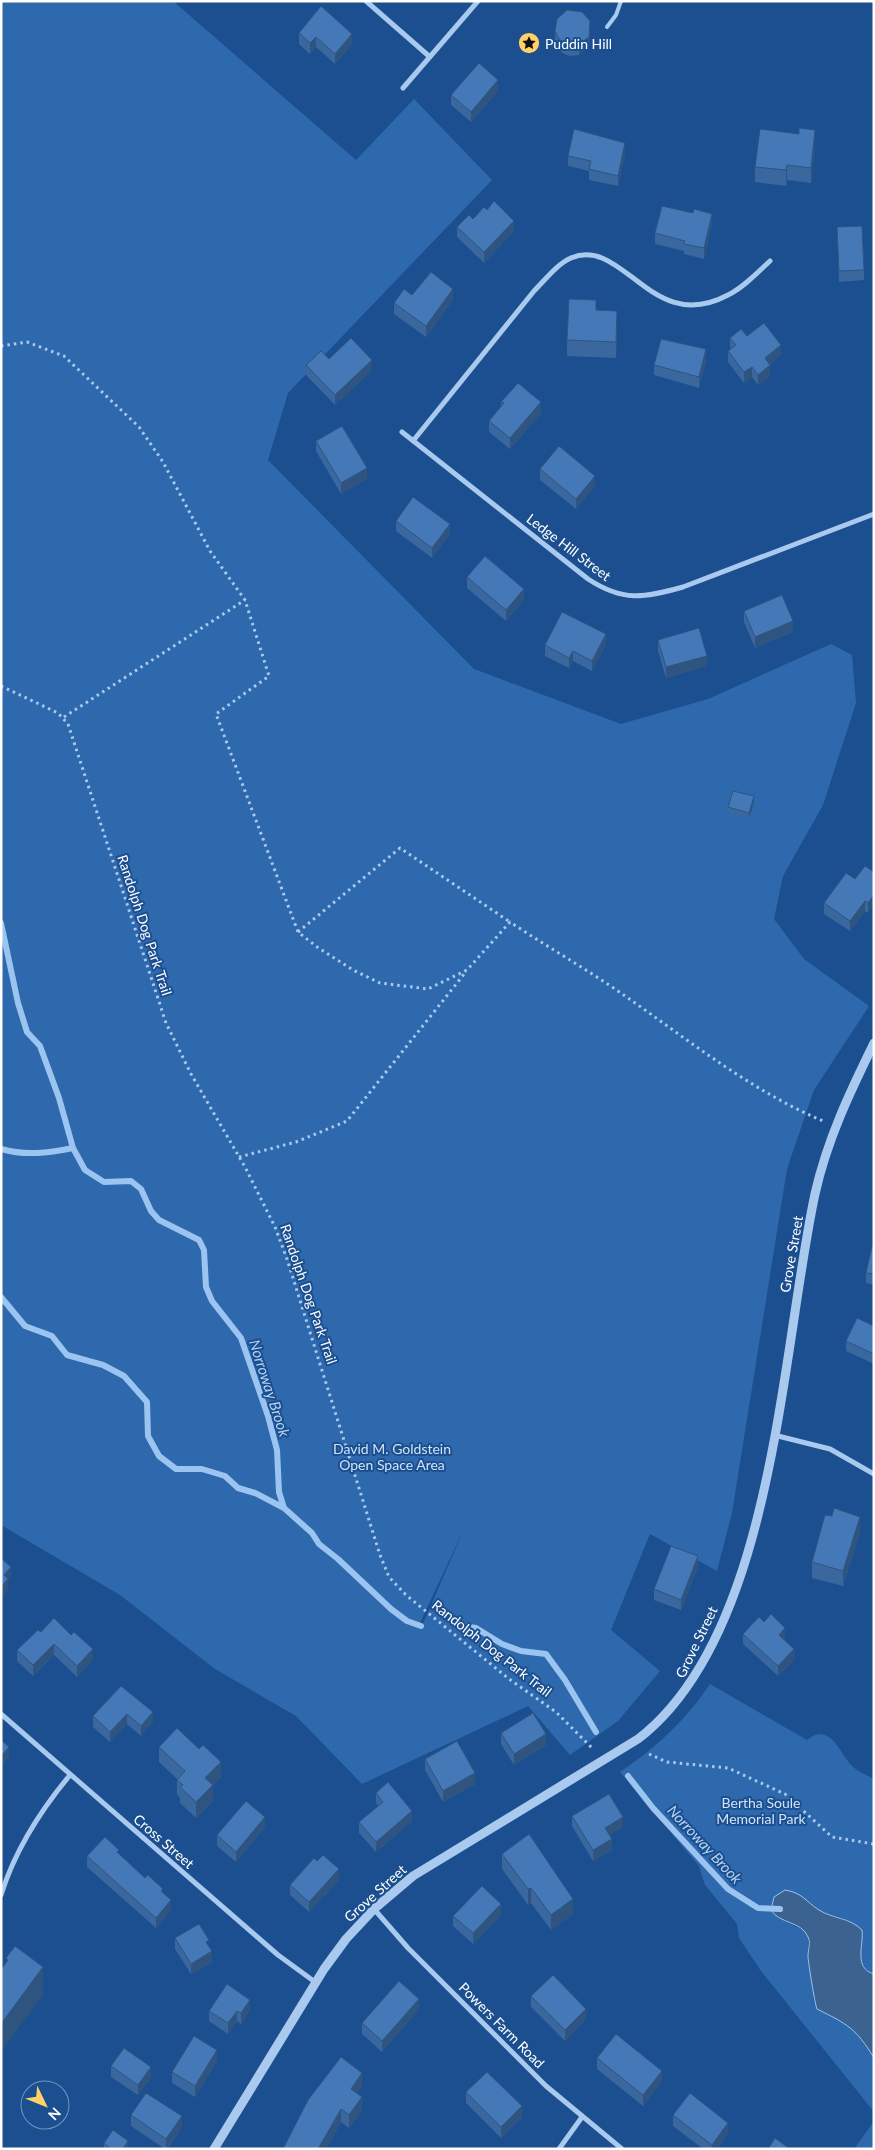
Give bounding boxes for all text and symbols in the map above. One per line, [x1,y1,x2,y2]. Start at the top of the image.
place icon: Puddin Hill [517,31,541,55]
place label: Puddin Hill [545,35,612,52]
street label: Ledge Hill Street [524,510,614,584]
street label: Randolph Dog Park Trail [114,853,176,997]
street label: Grove Street [776,1214,806,1294]
street label: Randolph Dog Park Trail [277,1222,341,1366]
water label: Norroway Brook [246,1337,294,1440]
park label: David M. Goldstein Open Space Area [333,1440,451,1473]
street label: Randolph Dog Park Trail [429,1596,555,1700]
street label: Grove Street [671,1603,721,1681]
park label: Bertha Soule Memorial Park [716,1794,807,1827]
water label: Norroway Brook [664,1801,747,1888]
street label: Cross Street [130,1810,198,1872]
street label: Grove Street [340,1861,410,1925]
street label: Powers Farm Road [456,1979,548,2071]
north arrow [20,2080,70,2130]
text: N [45,2104,65,2124]

